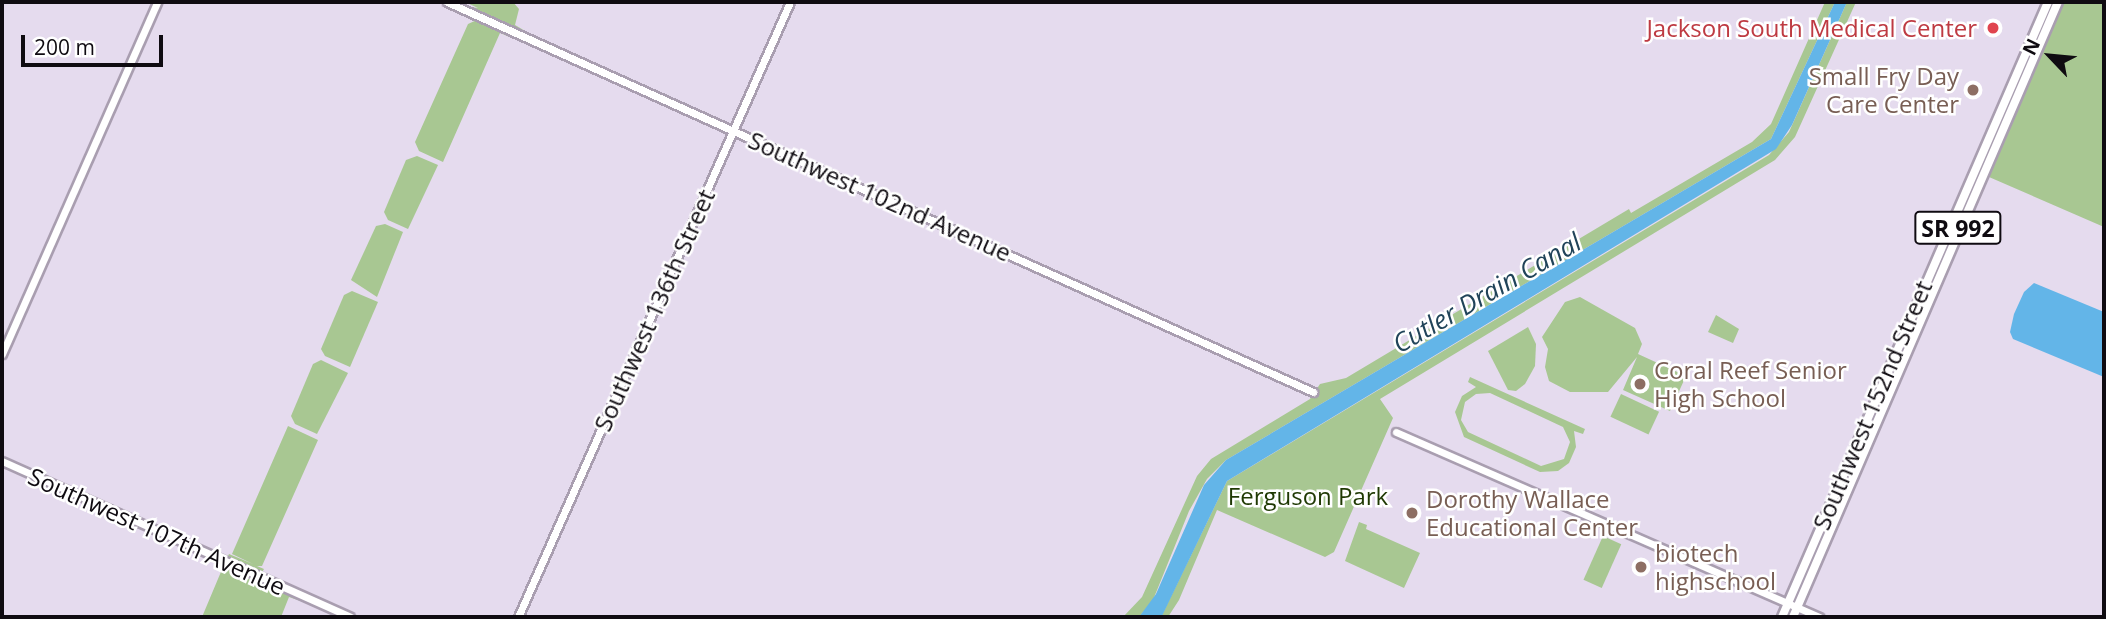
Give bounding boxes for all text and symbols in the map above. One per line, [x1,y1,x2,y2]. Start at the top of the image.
place label: Jackson South Medical Center [1646,14,1977,42]
marker: Jackson South Medical Center [1983,18,2003,38]
scale bar [24,21,166,65]
north arrow [2015,21,2085,91]
text: 200 m [34,33,95,61]
text: N [2016,34,2046,59]
place label: Small Fry Day Care Center [1809,62,1959,118]
marker: Small Fry Day Care Center [1965,82,1981,98]
street label: Southwest 102nd Avenue [744,125,1016,267]
street label: Southwest 136th Street [588,185,720,435]
road number: SR 992 [1914,208,2002,247]
water label: Cutler Drain Canal [1387,226,1587,360]
street label: Southwest 152nd Street [1806,276,1938,534]
place label: Coral Reef Senior High School [1654,356,1847,412]
marker: Coral Reef Senior High School [1632,376,1648,392]
street label: Southwest 107th Avenue [24,461,290,601]
park label: Ferguson Park [1228,482,1388,510]
place label: Dorothy Wallace Educational Center [1426,485,1638,541]
marker: Dorothy Wallace Educational Center [1404,505,1420,521]
place label: biotech highschool [1655,539,1776,595]
marker: biotech highschool [1633,559,1649,575]

